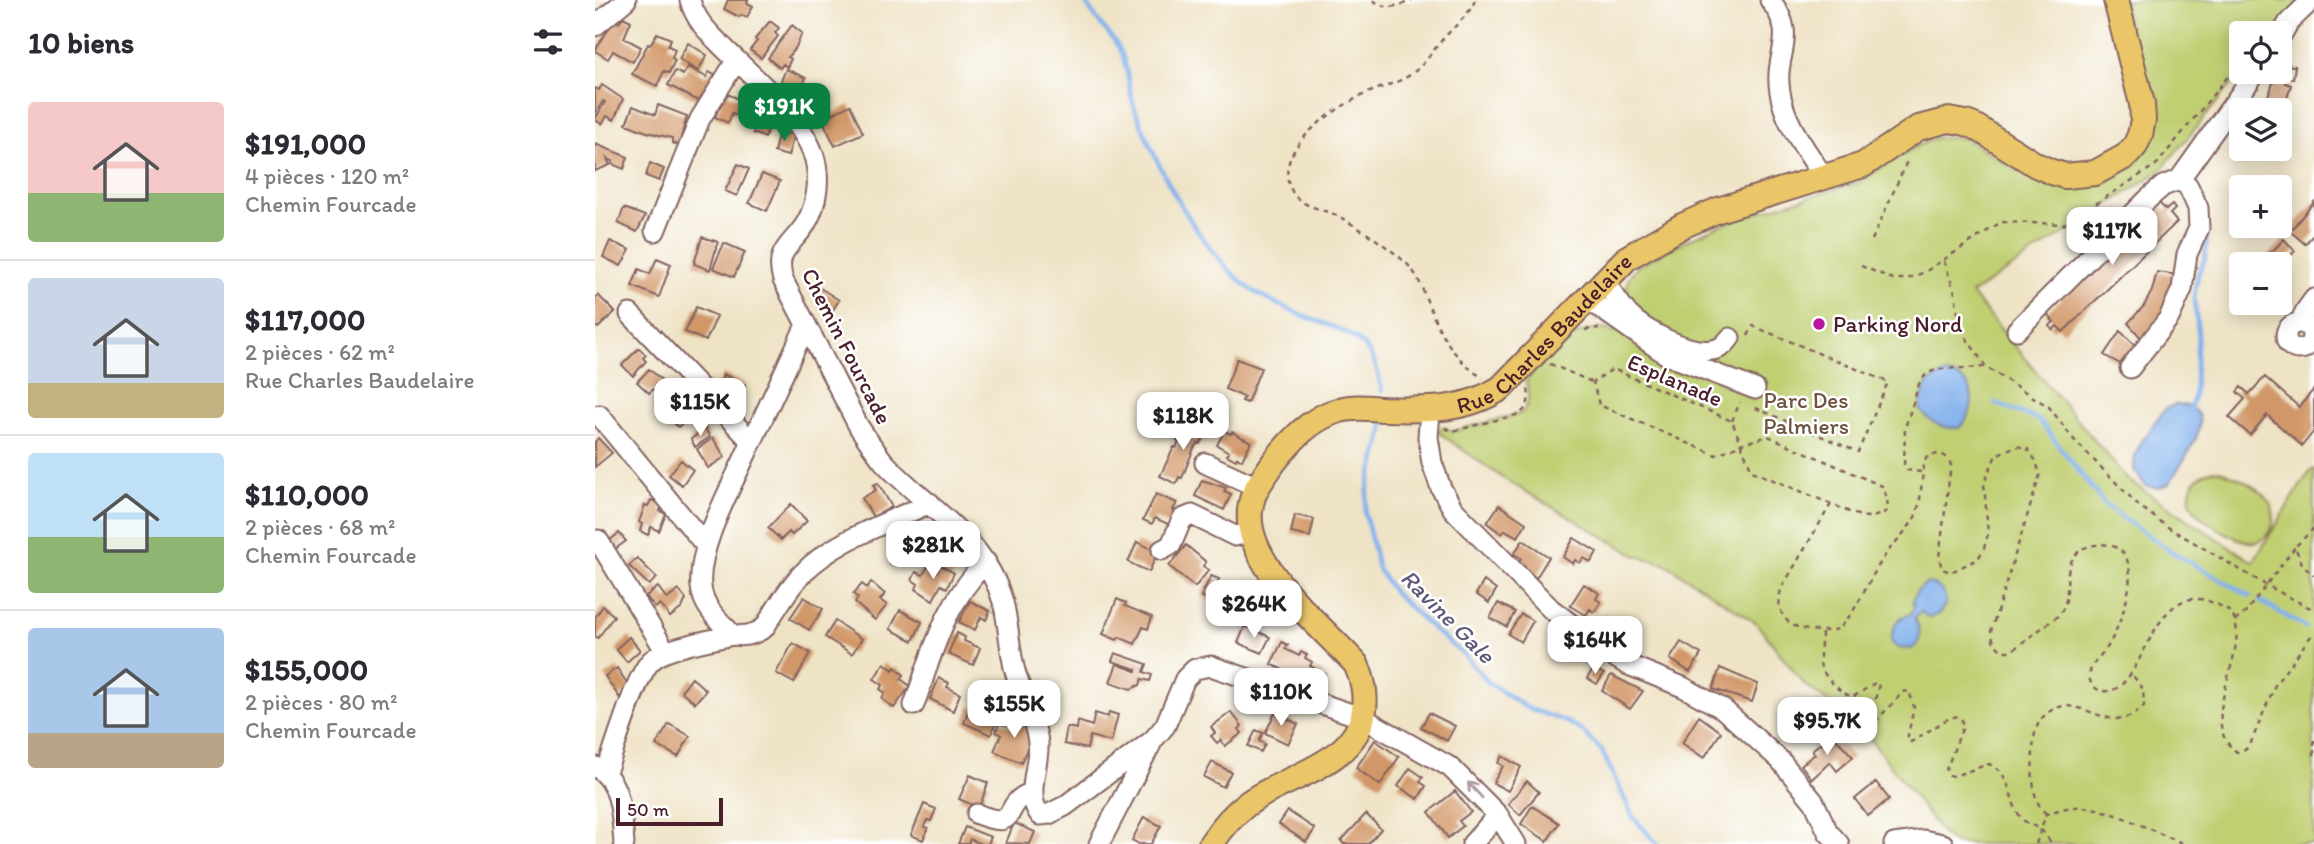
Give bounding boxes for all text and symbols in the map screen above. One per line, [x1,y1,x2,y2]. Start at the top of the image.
map controls [2229,21,2292,315]
button: locate [2229,21,2292,84]
icon: filters [529,23,567,61]
text: 10 biens [28,24,134,61]
pin: $191K [735,83,833,143]
text: $191K [754,92,814,120]
button: layers [2229,98,2292,161]
text: $191,000 [245,125,366,162]
icon: home [84,130,168,214]
text: 4 pièces · 120 m² [245,162,409,190]
button: + [2229,175,2292,238]
text: Chemin Fourcade [245,190,416,218]
pin: $117K [2063,208,2161,267]
text: $117K [2082,216,2142,244]
street label: Rue Charles Baudelaire [1454,248,1638,419]
button: − [2229,252,2292,315]
street label: Chemin Fourcade [796,263,898,429]
text: $117,000 [245,301,365,338]
icon: home [84,306,168,390]
place label: Parking Nord [1833,310,1963,338]
marker: Parking Nord [1811,316,1827,332]
text: 2 pièces · 62 m² [245,338,395,366]
street label: Esplanade [1623,347,1727,413]
text: Rue Charles Baudelaire [245,366,474,394]
pin: $115K [651,378,749,438]
park label: Parc Des Palmiers [1763,386,1849,440]
text: $115K [670,387,730,415]
pin: $118K [1134,392,1232,452]
text: $118K [1153,401,1213,429]
text: $110,000 [245,476,369,513]
icon: home [84,481,168,565]
text: 2 pièces · 68 m² [245,513,395,541]
pin: $281K [884,522,982,581]
text: $281K [902,530,964,558]
text: Chemin Fourcade [245,541,416,569]
water label: Ravine Gale [1395,563,1502,670]
pin: $264K [1205,580,1303,640]
text: $264K [1222,589,1286,617]
pin: $164K [1546,616,1644,676]
text: $164K [1563,625,1627,653]
text: $155,000 [245,651,368,688]
icon: home [84,656,168,740]
pin: $110K [1232,668,1330,728]
text: $110K [1250,677,1312,705]
pin: $155K [965,680,1063,740]
text: 2 pièces · 80 m² [245,688,397,716]
text: $155K [983,689,1045,717]
pin: $95.7K [1770,698,1884,757]
text: $95.7K [1793,706,1861,734]
text: Chemin Fourcade [245,716,416,744]
one-way arrow [1467,781,1483,799]
scale bar [616,795,723,827]
text: 50 m [627,798,669,821]

